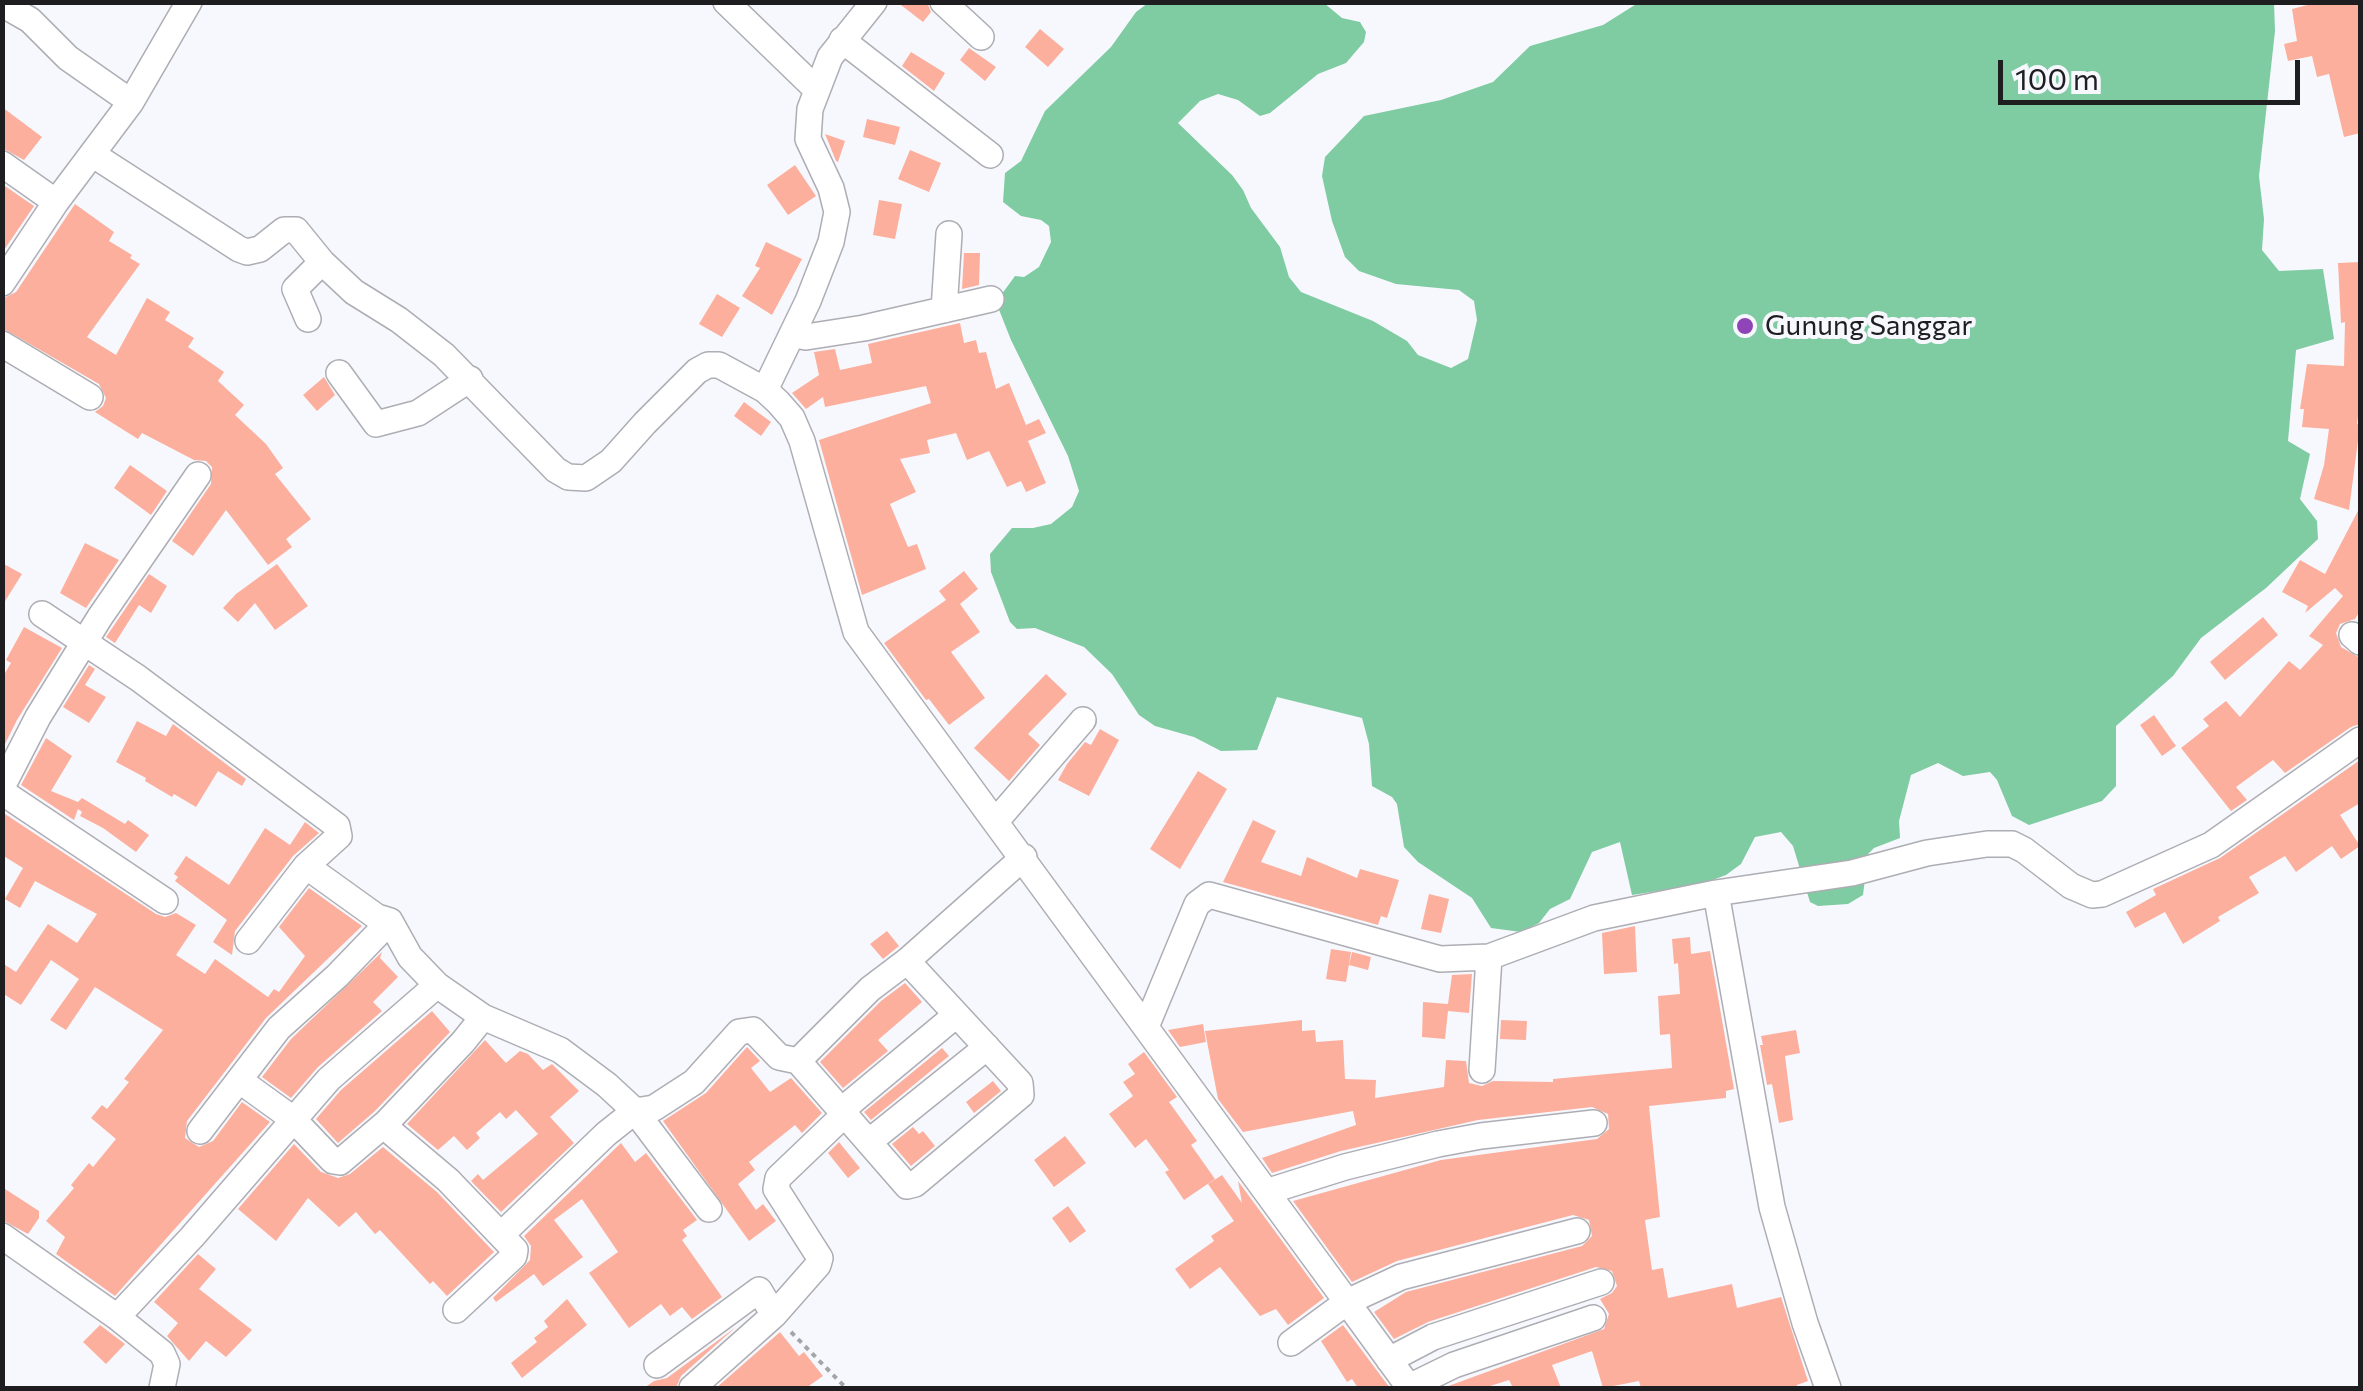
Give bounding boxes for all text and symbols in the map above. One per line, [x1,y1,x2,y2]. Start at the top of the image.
scale bar [2003,40,2306,102]
text: 100 m [2015,59,2099,96]
place label: Gunung Sanggar [1765,309,1973,343]
marker: Gunung Sanggar [1734,315,1756,337]

